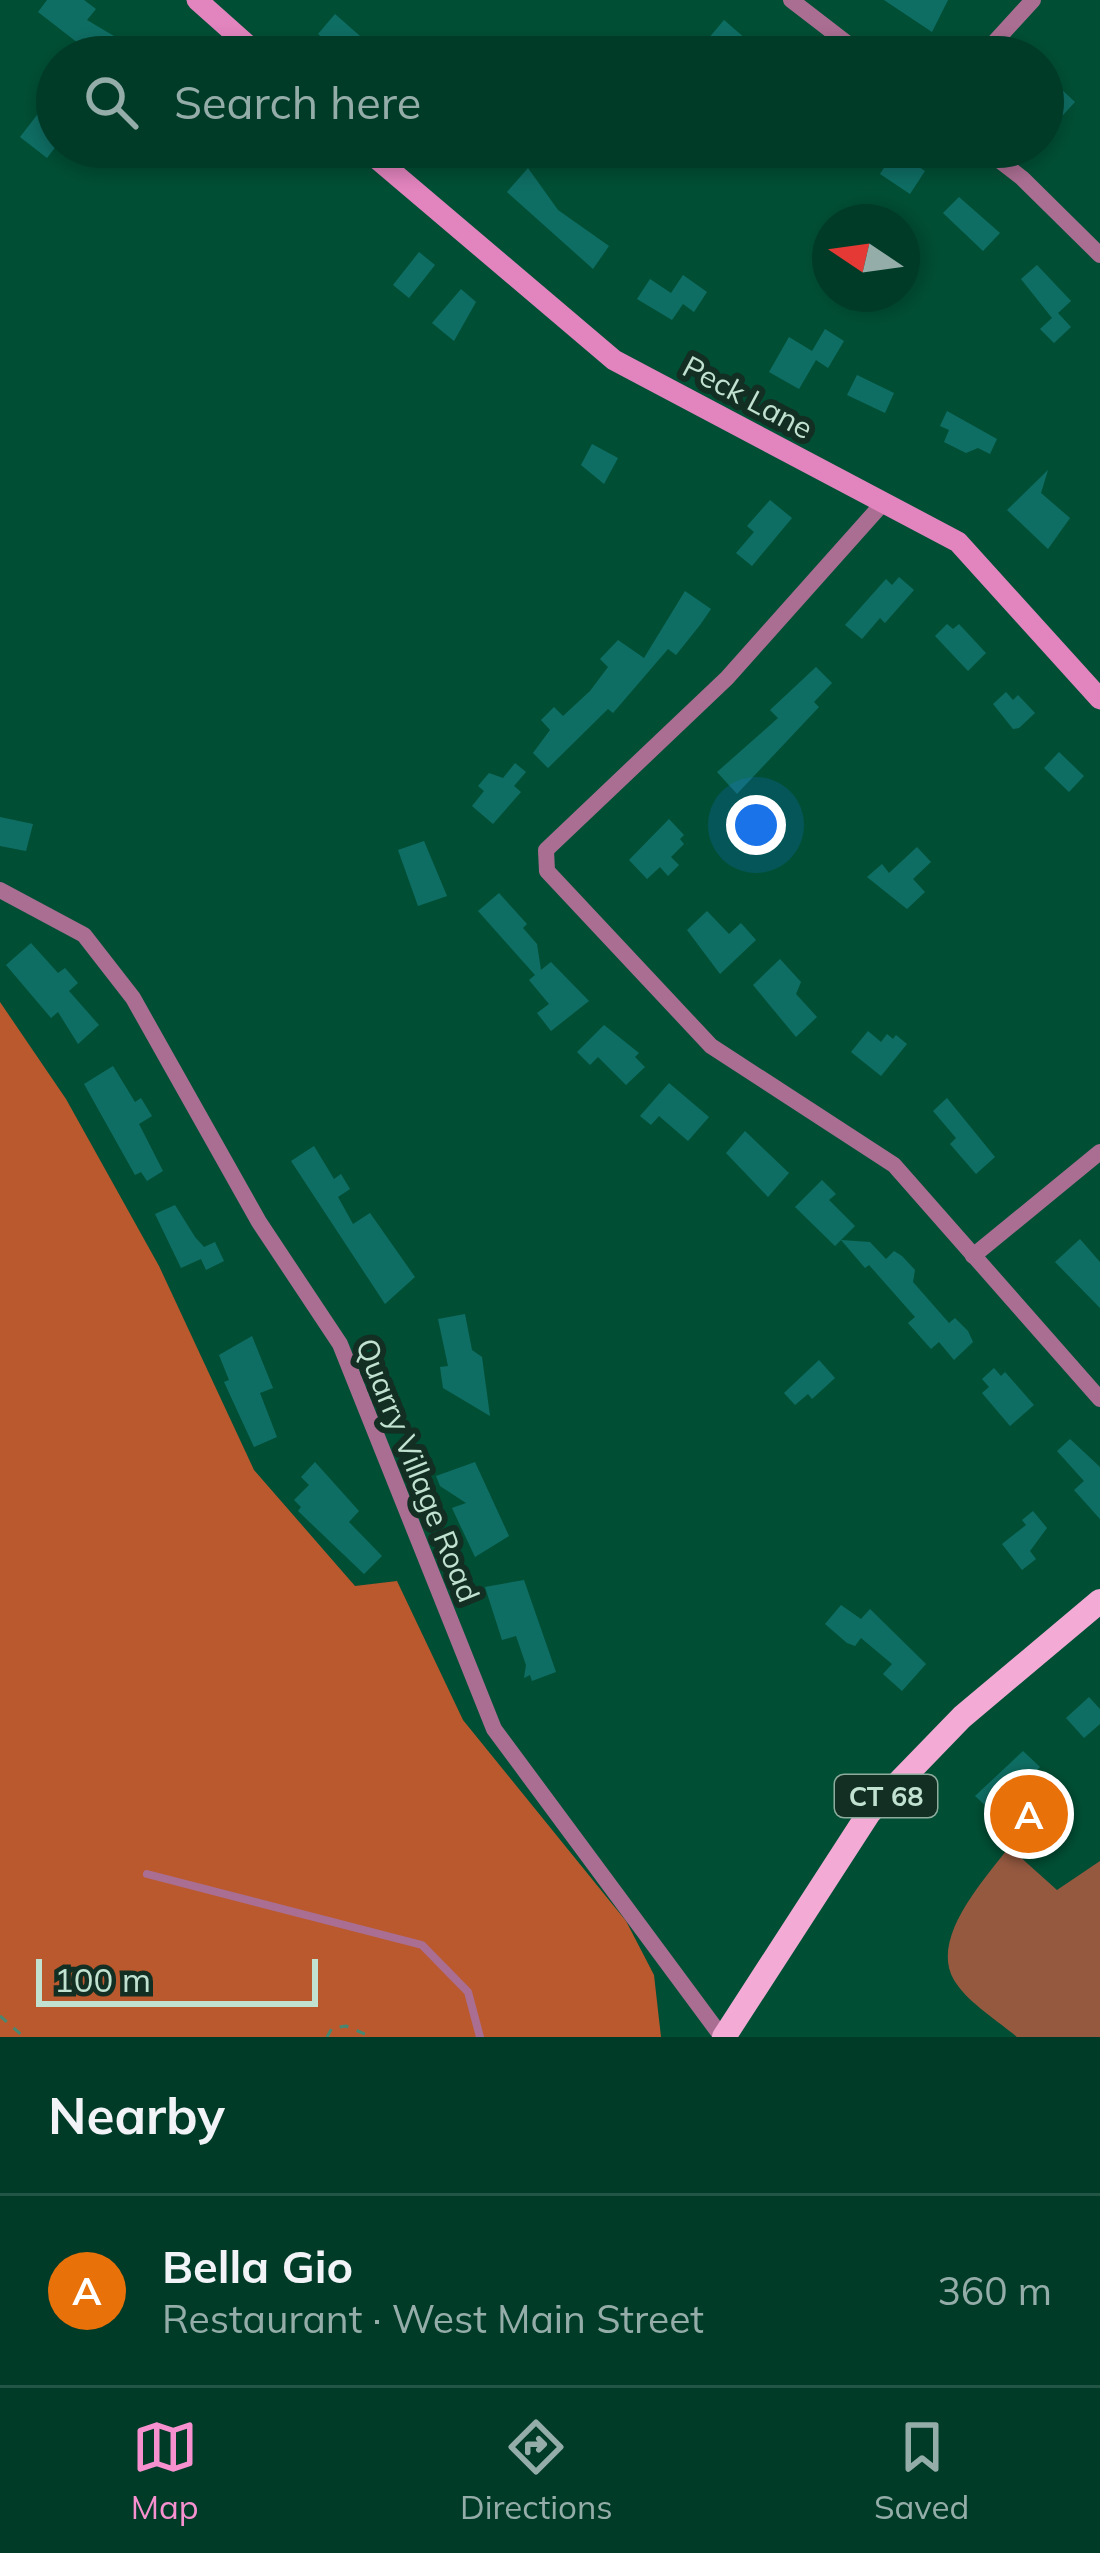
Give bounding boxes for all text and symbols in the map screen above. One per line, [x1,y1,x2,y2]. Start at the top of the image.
search box [36,36,1064,168]
icon: search [78,69,144,135]
text: Search here [174,74,421,130]
north arrow [812,204,920,312]
street label: Peck Lane [677,347,819,447]
your location [726,795,786,855]
street label: Quarry Village Road [348,1333,488,1607]
pin: A [990,1769,1068,1859]
road number: CT 68 [835,1775,937,1817]
scale bar [36,1953,318,2006]
text: 100 m [54,1959,151,2000]
text: Nearby [48,2083,225,2147]
text: Bella Gio [162,2238,353,2294]
text: A [72,2266,102,2315]
text: 360 m [937,2266,1052,2315]
text: Restaurant · West Main Street [162,2294,704,2343]
tab: Map [131,2414,199,2527]
tab: Directions [460,2414,613,2527]
tab: Saved [874,2414,969,2527]

